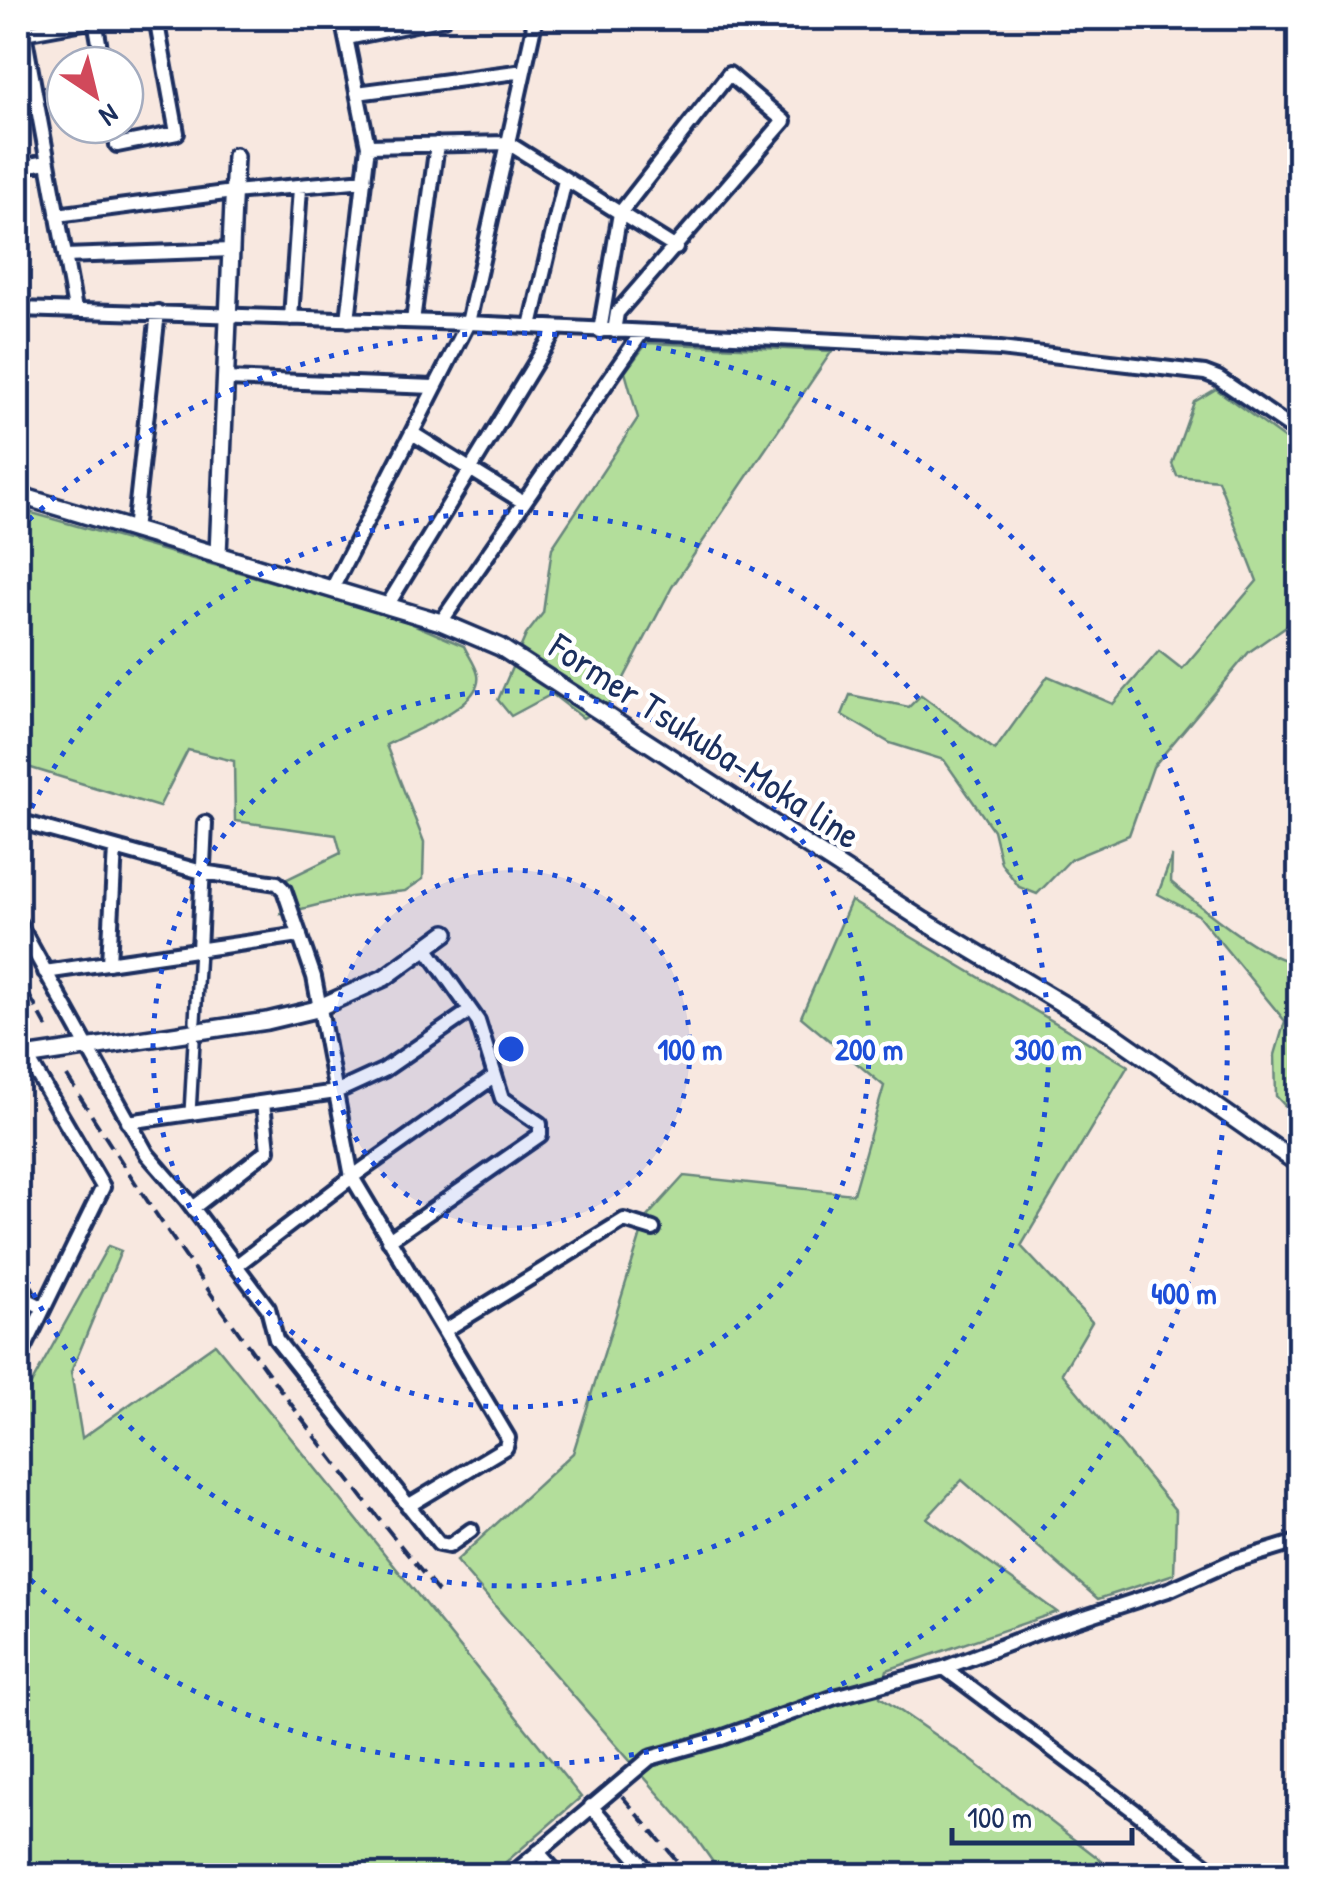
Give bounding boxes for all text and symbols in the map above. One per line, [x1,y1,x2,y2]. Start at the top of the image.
north arrow [45,45,145,145]
text: N [92,96,126,135]
street label: Former Tsukuba-Moka line [539,619,871,860]
text: 100 m [657,1029,723,1069]
text: 200 m [835,1029,903,1069]
text: 300 m [1014,1029,1082,1069]
centre of rings [493,1031,529,1067]
text: 400 m [1151,1273,1217,1313]
scale bar [952,1783,1132,1845]
text: 100 m [967,1797,1032,1837]

